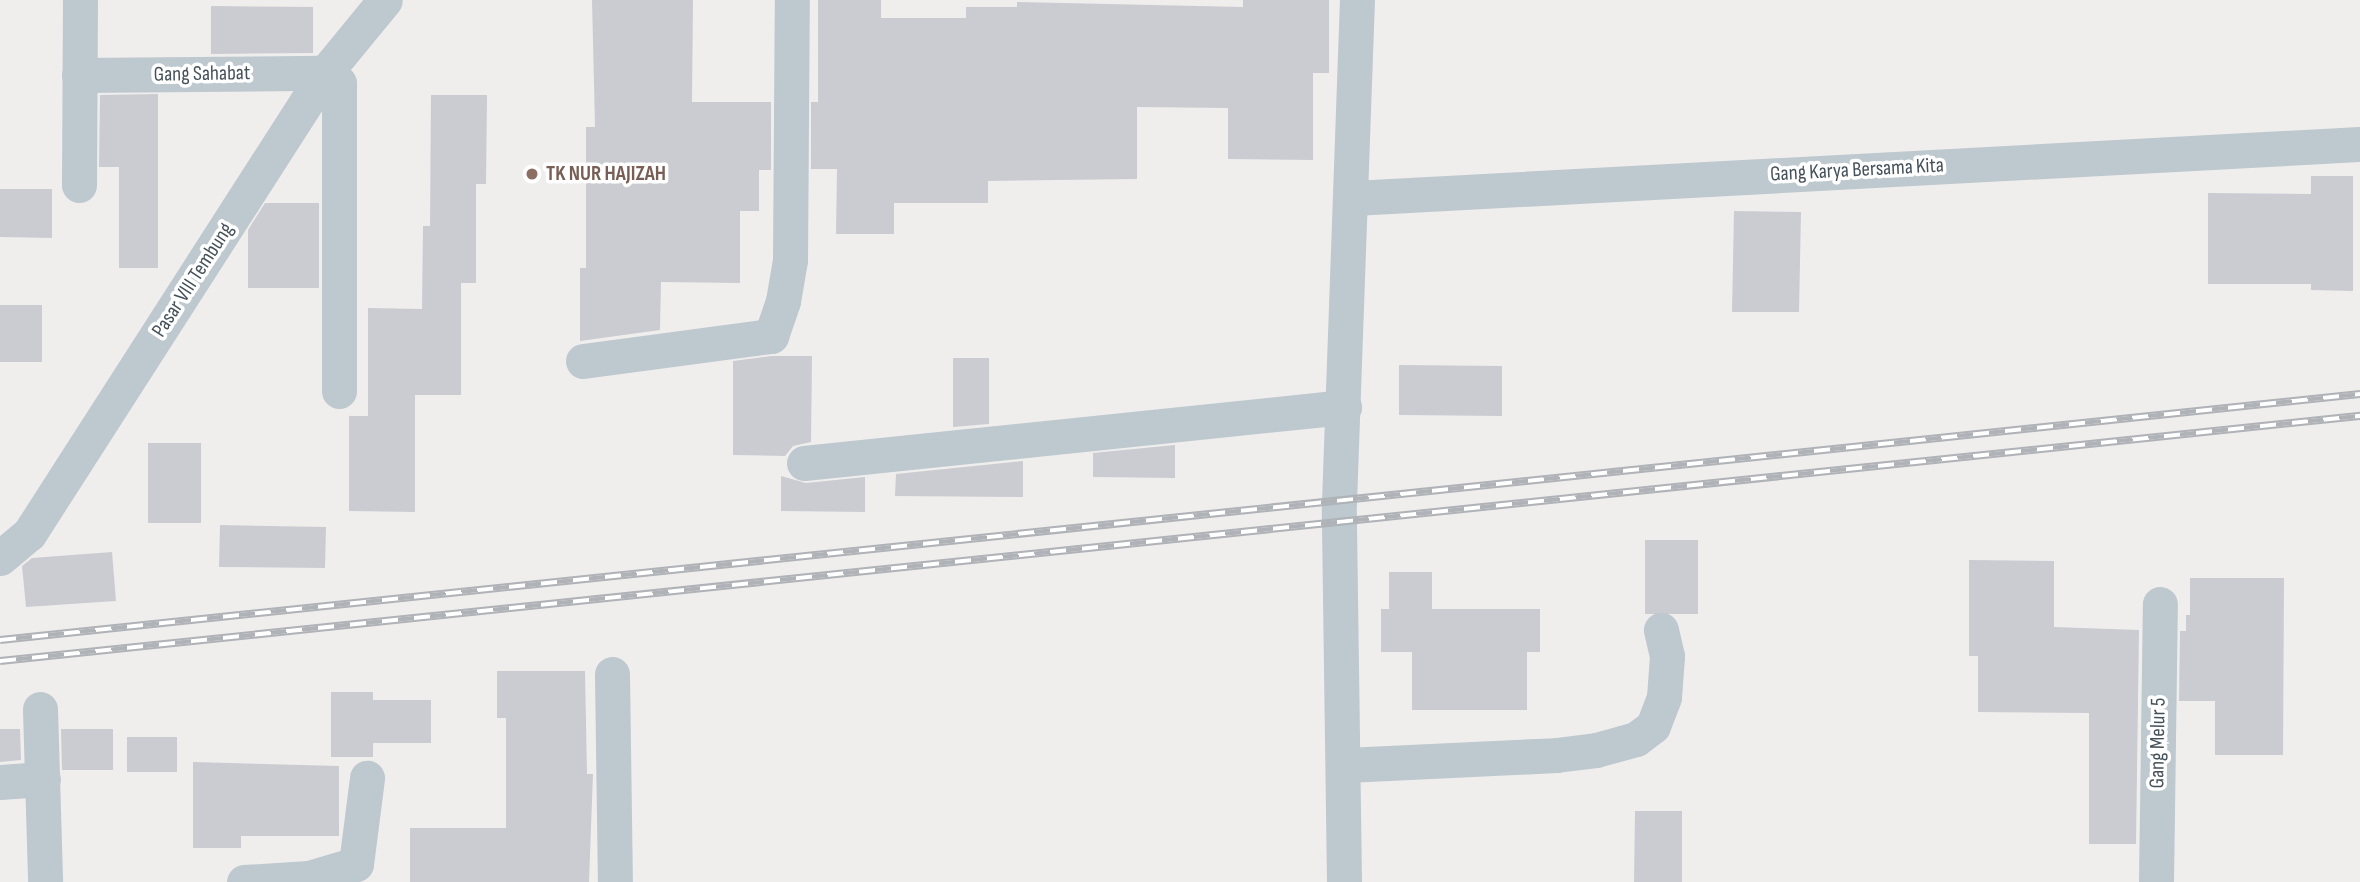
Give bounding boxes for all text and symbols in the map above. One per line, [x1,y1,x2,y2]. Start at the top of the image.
street label: Gang Sahabat [154,61,250,87]
street label: Gang Karya Bersama Kita [1770,153,1944,187]
place label: TK NUR HAJIZAH [546,161,666,187]
marker: TK NUR HAJIZAH [524,166,540,182]
street label: Pasar VIII Tembung [147,218,239,342]
street label: Gang Melur 5 [2145,698,2171,788]

